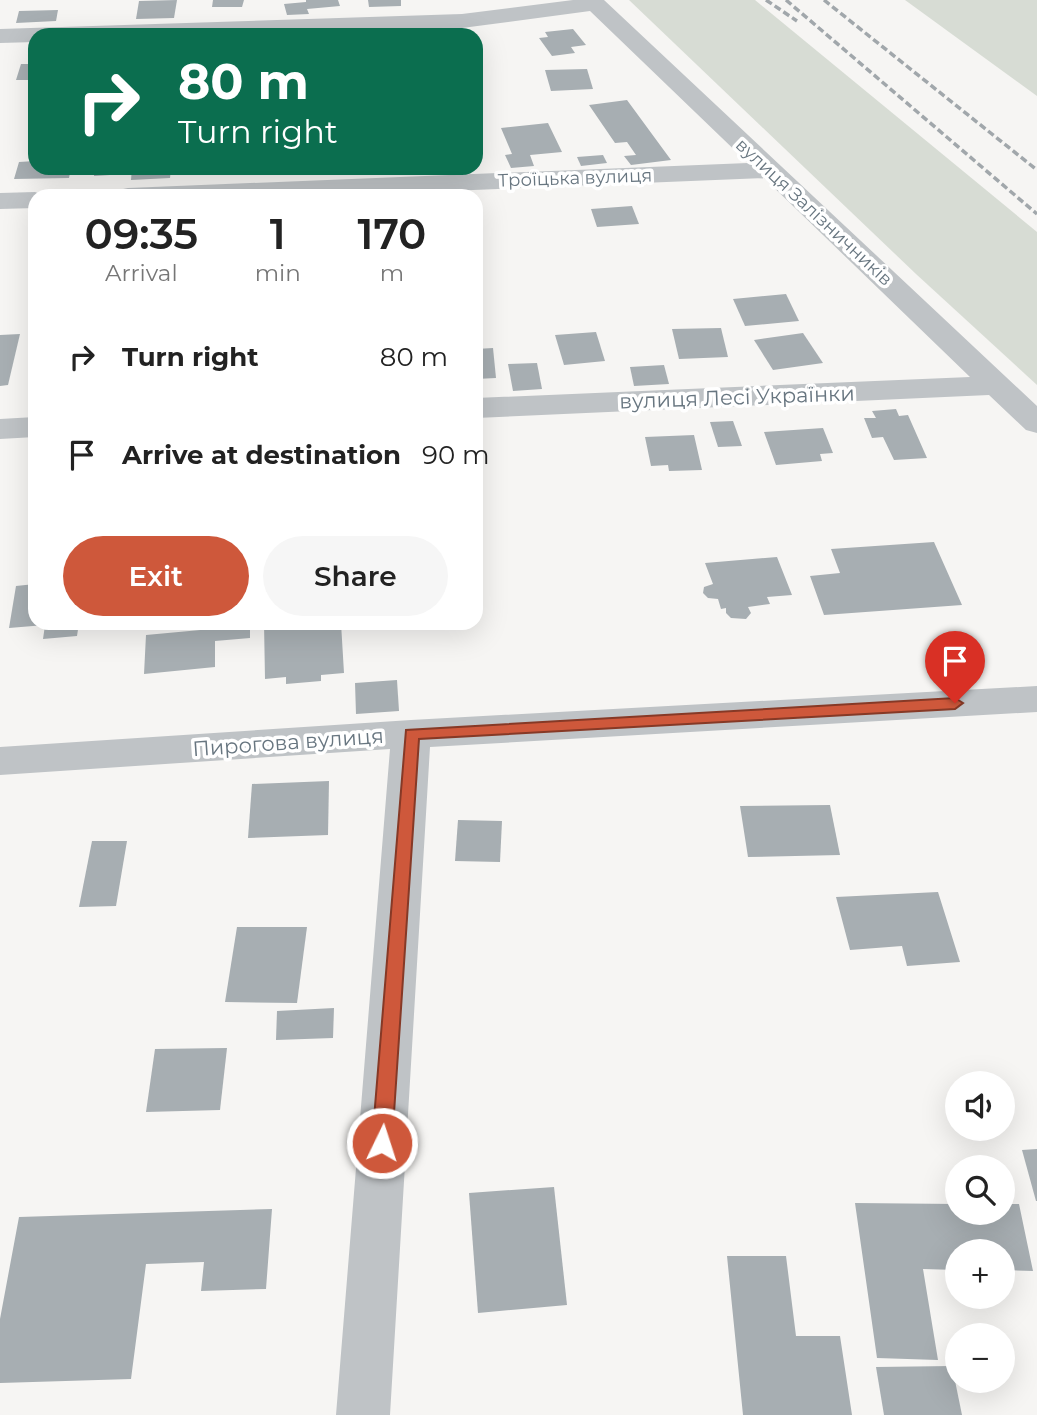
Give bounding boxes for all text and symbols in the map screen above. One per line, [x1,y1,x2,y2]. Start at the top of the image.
text: 80 m [178,52,309,111]
icon: right [63,56,154,147]
text: Turn right [178,112,338,151]
street label: вулиця Залізничників [731,134,897,290]
street label: Троїцька вулиця [497,164,653,192]
text: 09:35 [85,208,198,260]
text: 1 [270,208,286,260]
text: 170 [357,208,426,260]
text: Arrival [105,259,178,287]
text: min [255,259,301,287]
text: m [380,259,404,287]
icon: right [63,338,101,376]
text: Turn right [122,341,258,373]
text: 80 m [380,341,448,373]
street label: вулиця Лесі Українки [619,380,855,414]
icon: arrive [63,436,101,474]
text: Arrive at destination [122,439,401,471]
text: 90 m [422,439,490,471]
button: Exit [63,536,249,616]
button: Share [263,536,448,616]
pin [925,631,985,703]
icon: arrive [936,642,974,680]
street label: Пирогова вулиця [192,723,384,761]
map controls [945,1071,1015,1393]
button: sound [945,1071,1015,1141]
position arrow [345,1106,419,1180]
button: search [945,1155,1015,1225]
button: + [945,1239,1015,1309]
button: − [945,1323,1015,1393]

